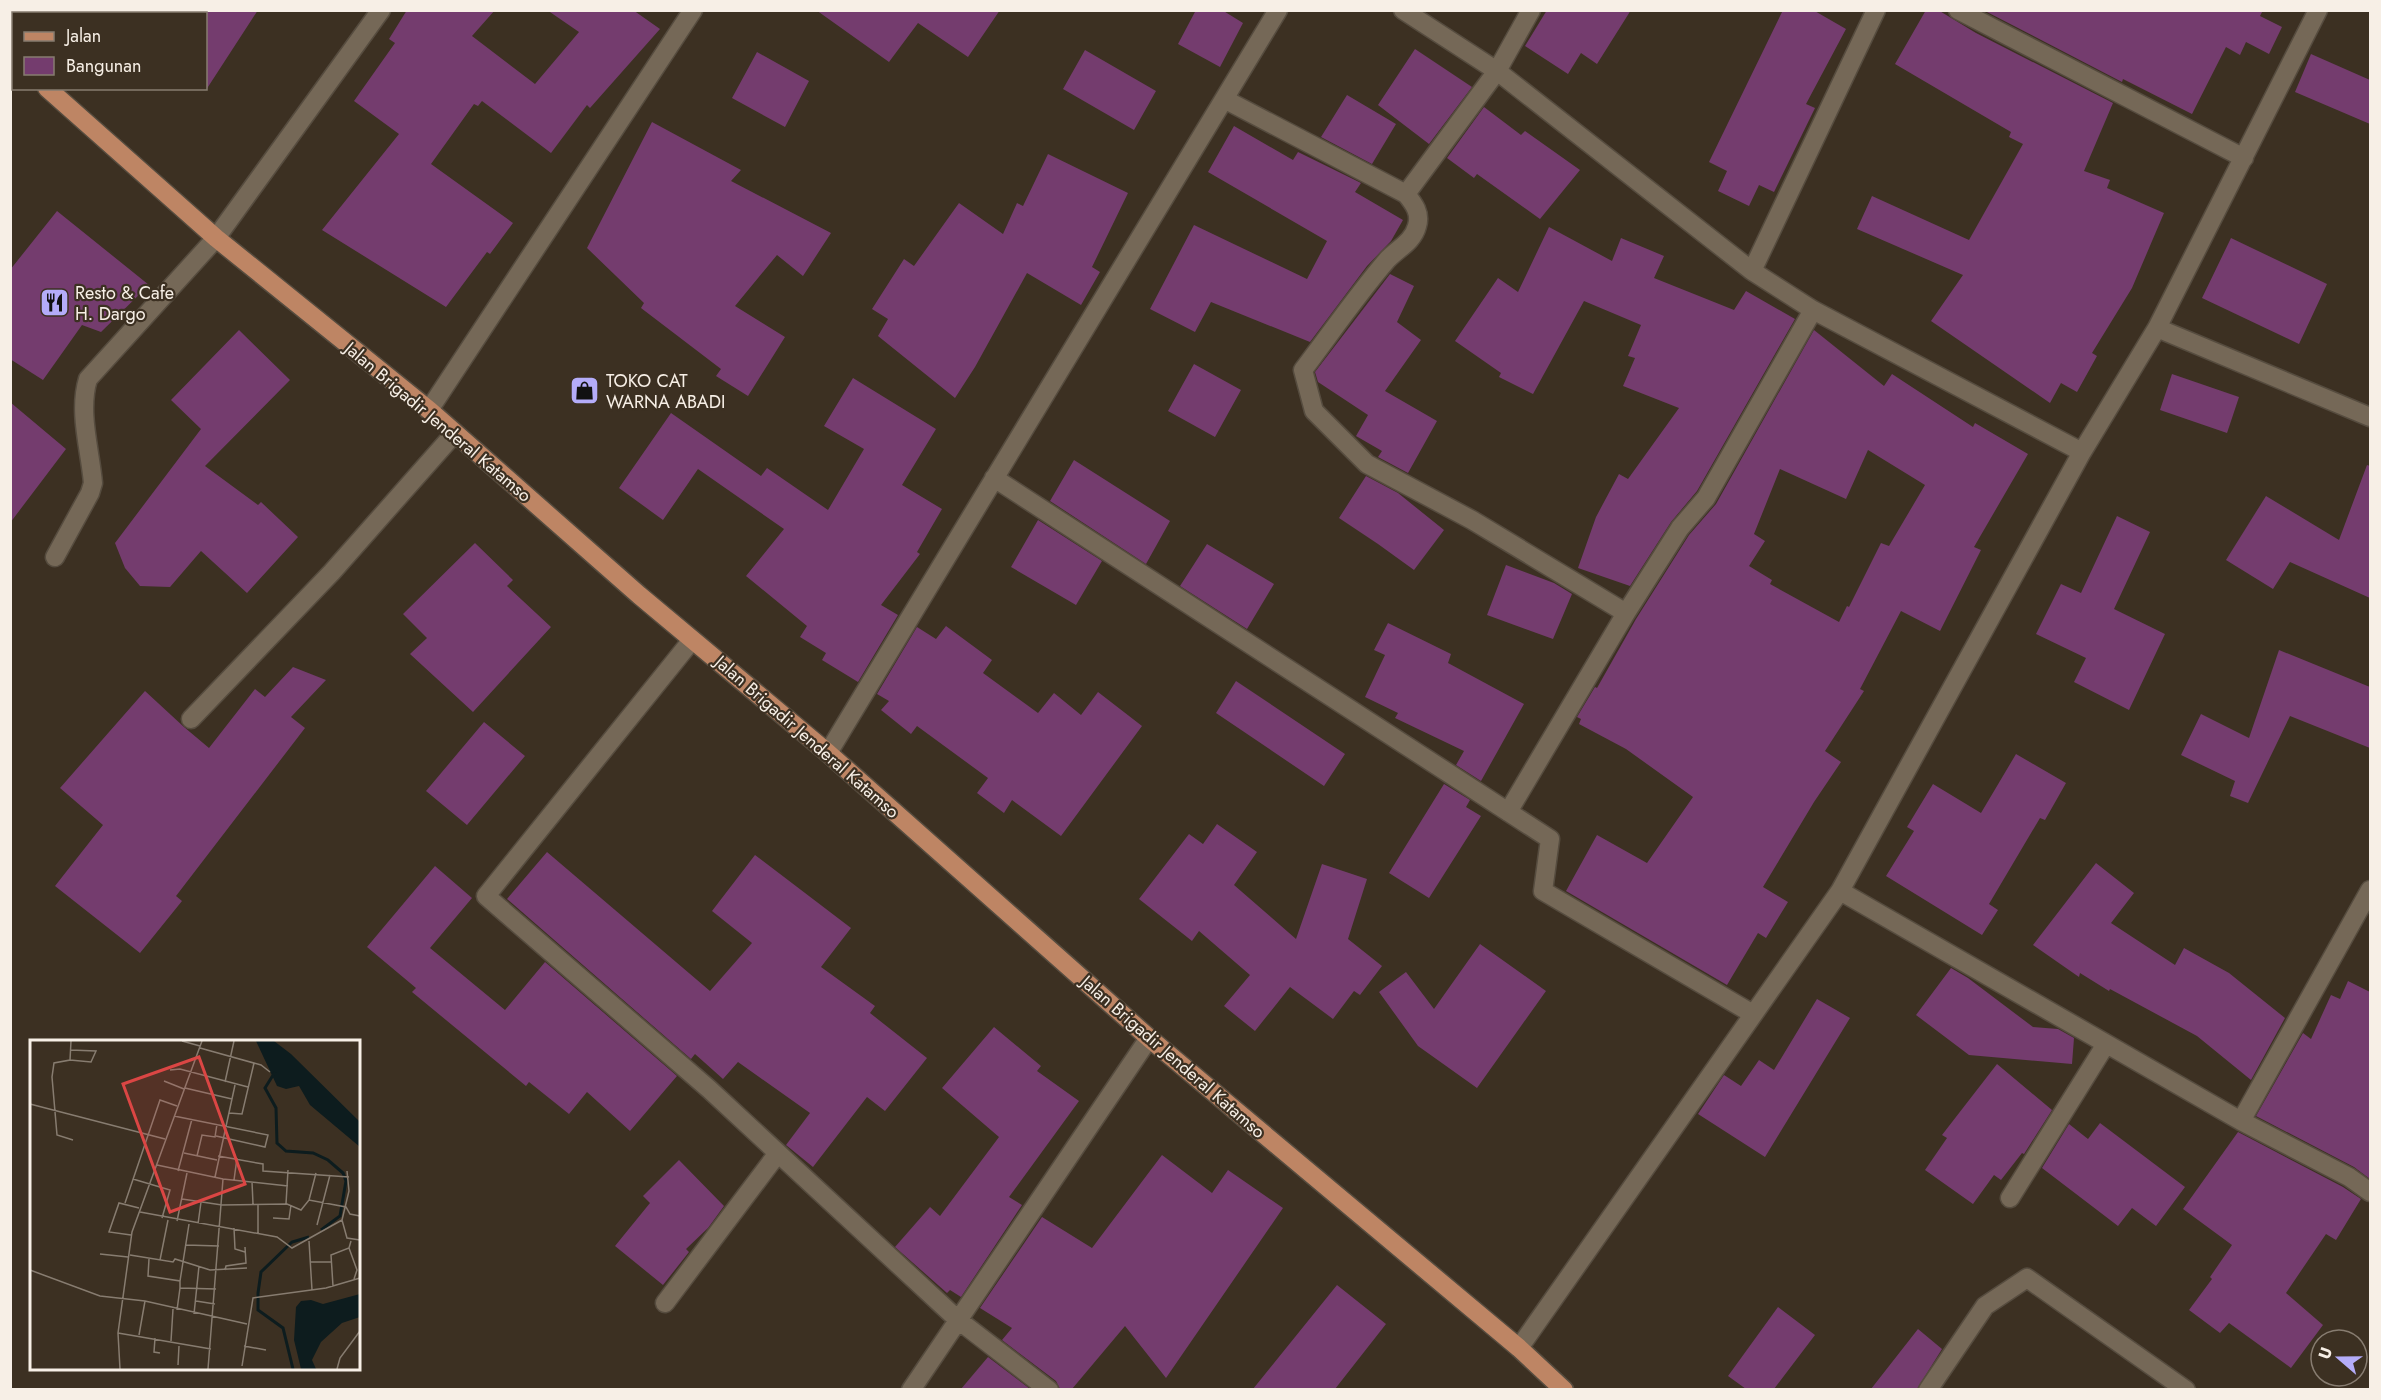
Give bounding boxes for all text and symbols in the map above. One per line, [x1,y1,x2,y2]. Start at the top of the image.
legend [12,12,207,90]
text: Jalan [64,23,101,49]
text: Bangunan [66,53,141,79]
place label: Resto & Cafe H. Dargo [75,280,174,327]
restaurant icon: Resto & Cafe H. Dargo [38,287,70,319]
street label: Jalan Brigadir Jenderal Katamso [337,335,537,508]
place label: TOKO CAT WARNA ABADI [606,368,725,415]
shop icon: TOKO CAT WARNA ABADI [569,375,601,407]
street label: Jalan Brigadir Jenderal Katamso [708,648,905,825]
street label: Jalan Brigadir Jenderal Katamso [1074,968,1271,1145]
inset map [30,1040,360,1370]
north arrow [2309,1328,2369,1388]
text: U [2313,1344,2338,1362]

